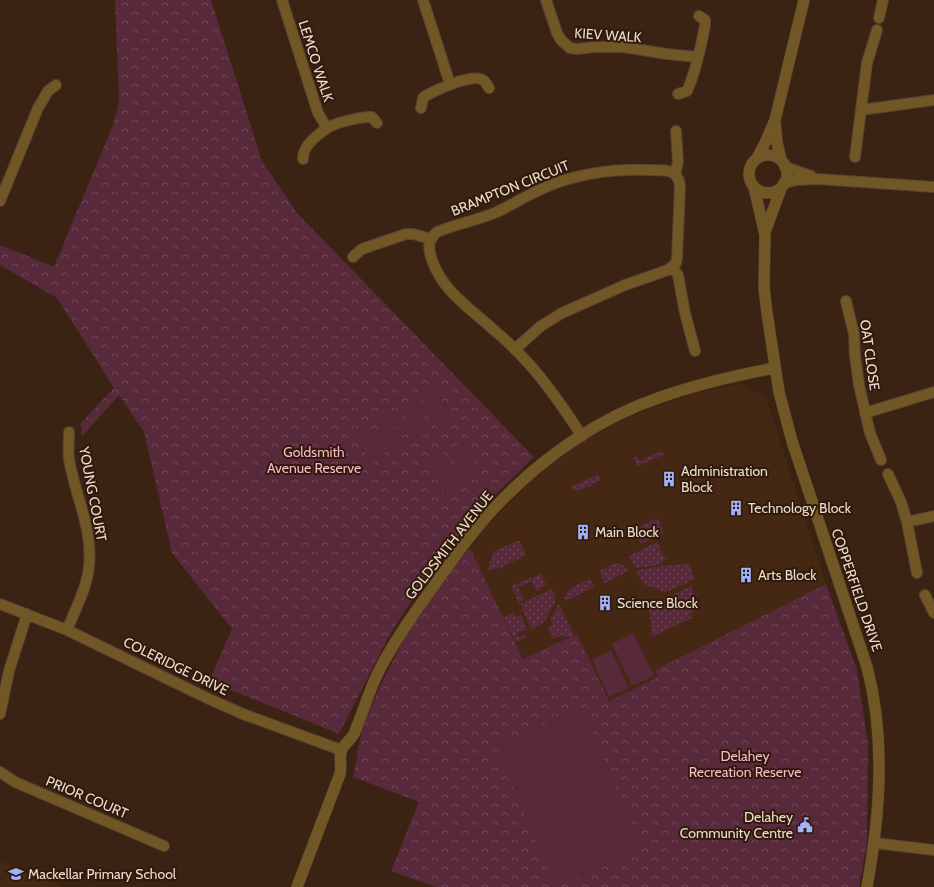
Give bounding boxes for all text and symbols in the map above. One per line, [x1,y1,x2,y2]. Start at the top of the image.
street label: LEMCO WALK [294,18,338,104]
street label: KIEV WALK [574,24,642,46]
street label: BRAMPTON CIRCUIT [448,156,572,220]
street label: OAT CLOSE [856,319,884,392]
park label: Goldsmith Avenue Reserve [267,443,361,477]
street label: YOUNG COURT [75,444,111,543]
place label: Administration Block [681,462,768,496]
building icon: Administration Block [660,470,678,488]
street label: GOLDSMITH AVENUE [401,487,497,603]
building icon: Technology Block [727,499,745,517]
place label: Technology Block [748,499,852,517]
building icon: Main Block [574,523,592,541]
place label: Main Block [595,523,660,541]
street label: COPPERFIELD DRIVE [828,526,887,654]
building icon: Arts Block [737,566,755,584]
place label: Arts Block [758,566,817,584]
building icon: Science Block [596,594,614,612]
place label: Science Block [617,594,699,612]
street label: COLERIDGE DRIVE [120,633,232,699]
park label: Delahey Recreation Reserve [689,747,801,781]
street label: PRIOR COURT [43,772,131,823]
place label: Delahey Community Centre [680,808,793,842]
public building icon: Delahey Community Centre [796,816,814,834]
school or university icon: Mackellar Primary School [7,865,25,883]
place label: Mackellar Primary School [28,865,177,883]

